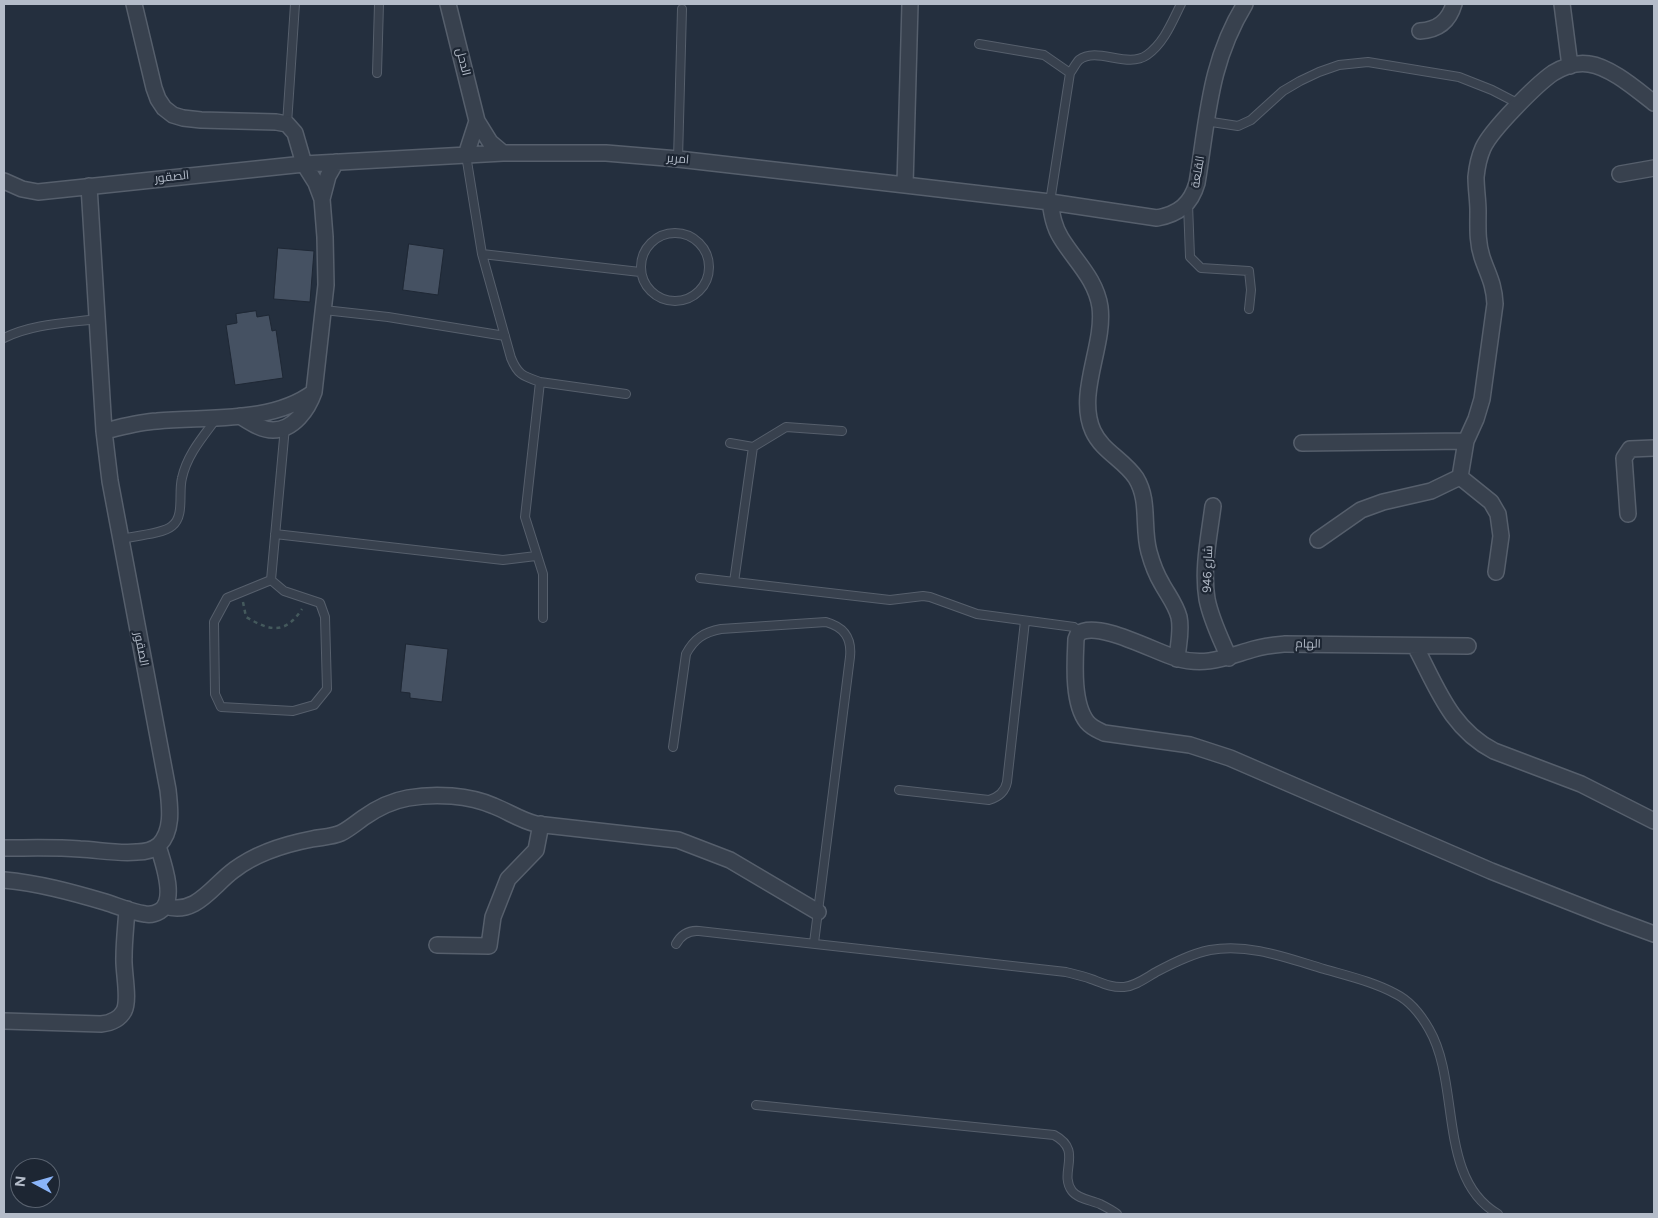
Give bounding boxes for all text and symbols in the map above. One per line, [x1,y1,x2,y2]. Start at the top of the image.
street label: الدحل [453,47,473,77]
street label: امرير [666,151,690,167]
street label: القلعة [1188,155,1208,189]
street label: الصقور [154,168,190,186]
street label: شارع 946 [1200,545,1216,593]
street label: الصقور [131,631,151,667]
street label: الهام [1295,637,1321,651]
north arrow [10,1158,60,1208]
text: N [12,1175,30,1188]

